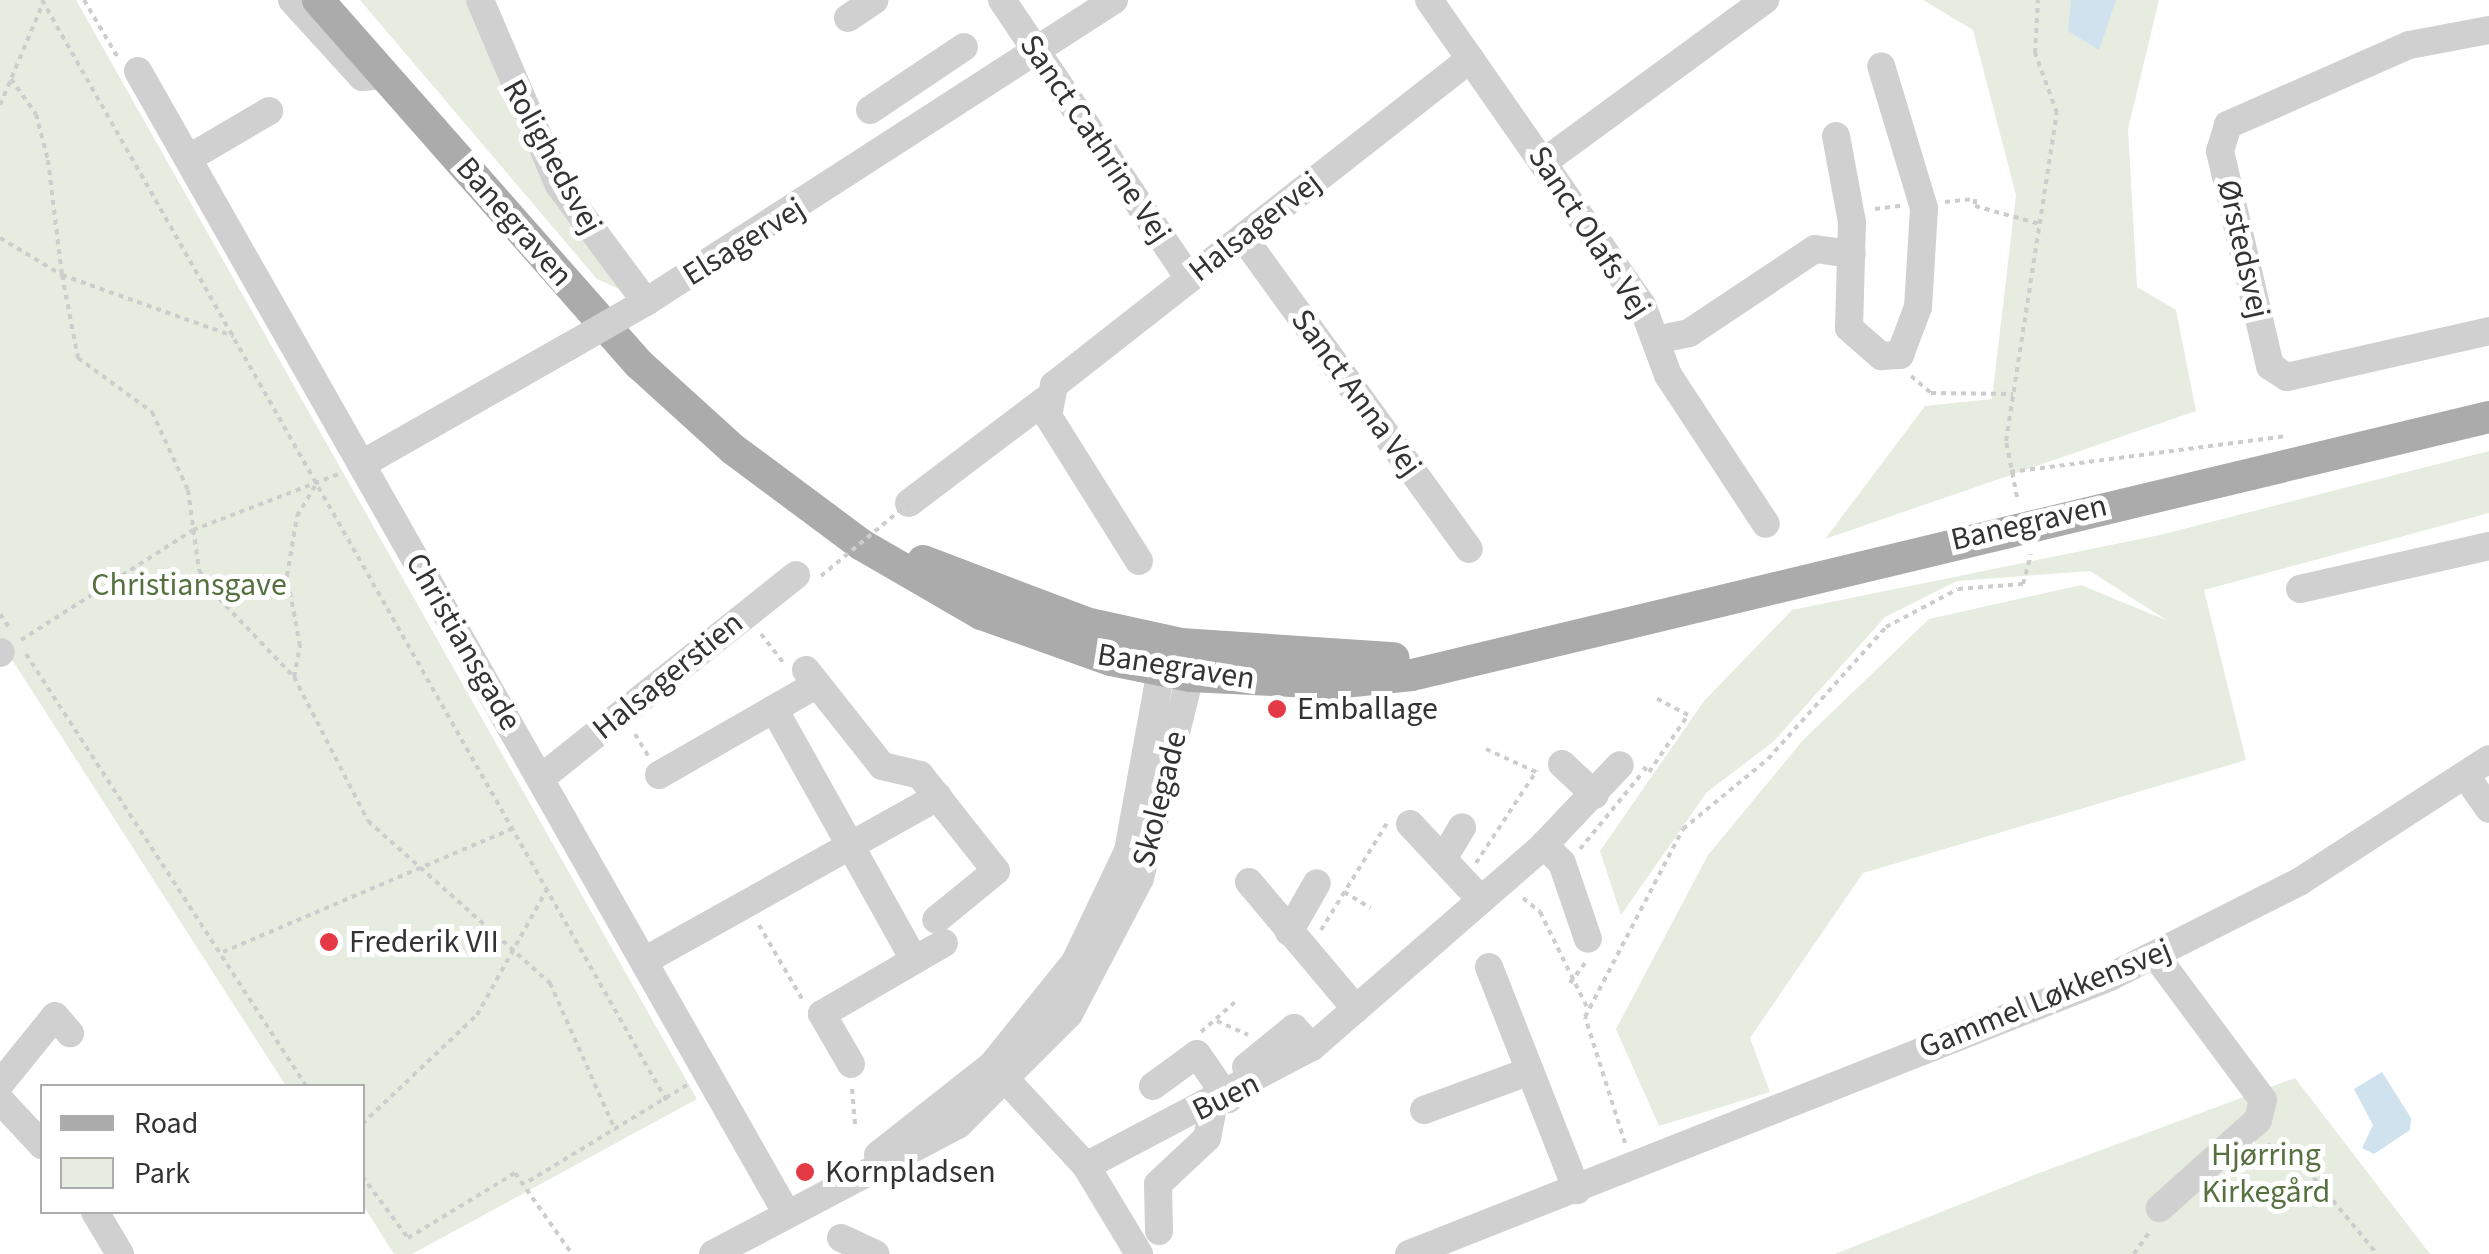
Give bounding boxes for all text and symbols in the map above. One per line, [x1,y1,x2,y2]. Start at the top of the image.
street label: Sanct Cathrine Vej [1011,28,1179,250]
street label: Rolighedsvej [494,73,610,241]
street label: Sanct Olafs Vej [1519,139,1659,325]
street label: Banegraven [447,149,581,295]
street label: Halsagervej [1181,164,1329,290]
street label: Ørstedsvej [2208,176,2278,322]
street label: Elsagervej [676,190,812,294]
street label: Sanct Anna Vej [1283,302,1429,484]
street label: Banegraven [1947,486,2111,560]
street label: Christiansgade [397,546,529,738]
park label: Christiansgave [91,566,287,604]
street label: Halsagerstien [585,604,751,748]
street label: Banegraven [1095,636,1257,698]
place label: Emballage [1297,690,1438,728]
marker: Emballage [1266,698,1288,720]
street label: Skolegade [1125,727,1195,871]
place label: Frederik VII [349,923,499,961]
marker: Frederik VII [318,931,340,953]
street label: Gammel Løkkensvej [1913,931,2177,1067]
street label: Buen [1186,1064,1266,1130]
legend [40,1084,365,1214]
text: Road [134,1102,198,1145]
park label: Hjørring Kirkegård [2202,1137,2330,1212]
text: Park [134,1152,190,1195]
place label: Kornpladsen [825,1153,996,1191]
marker: Kornpladsen [794,1161,816,1183]

